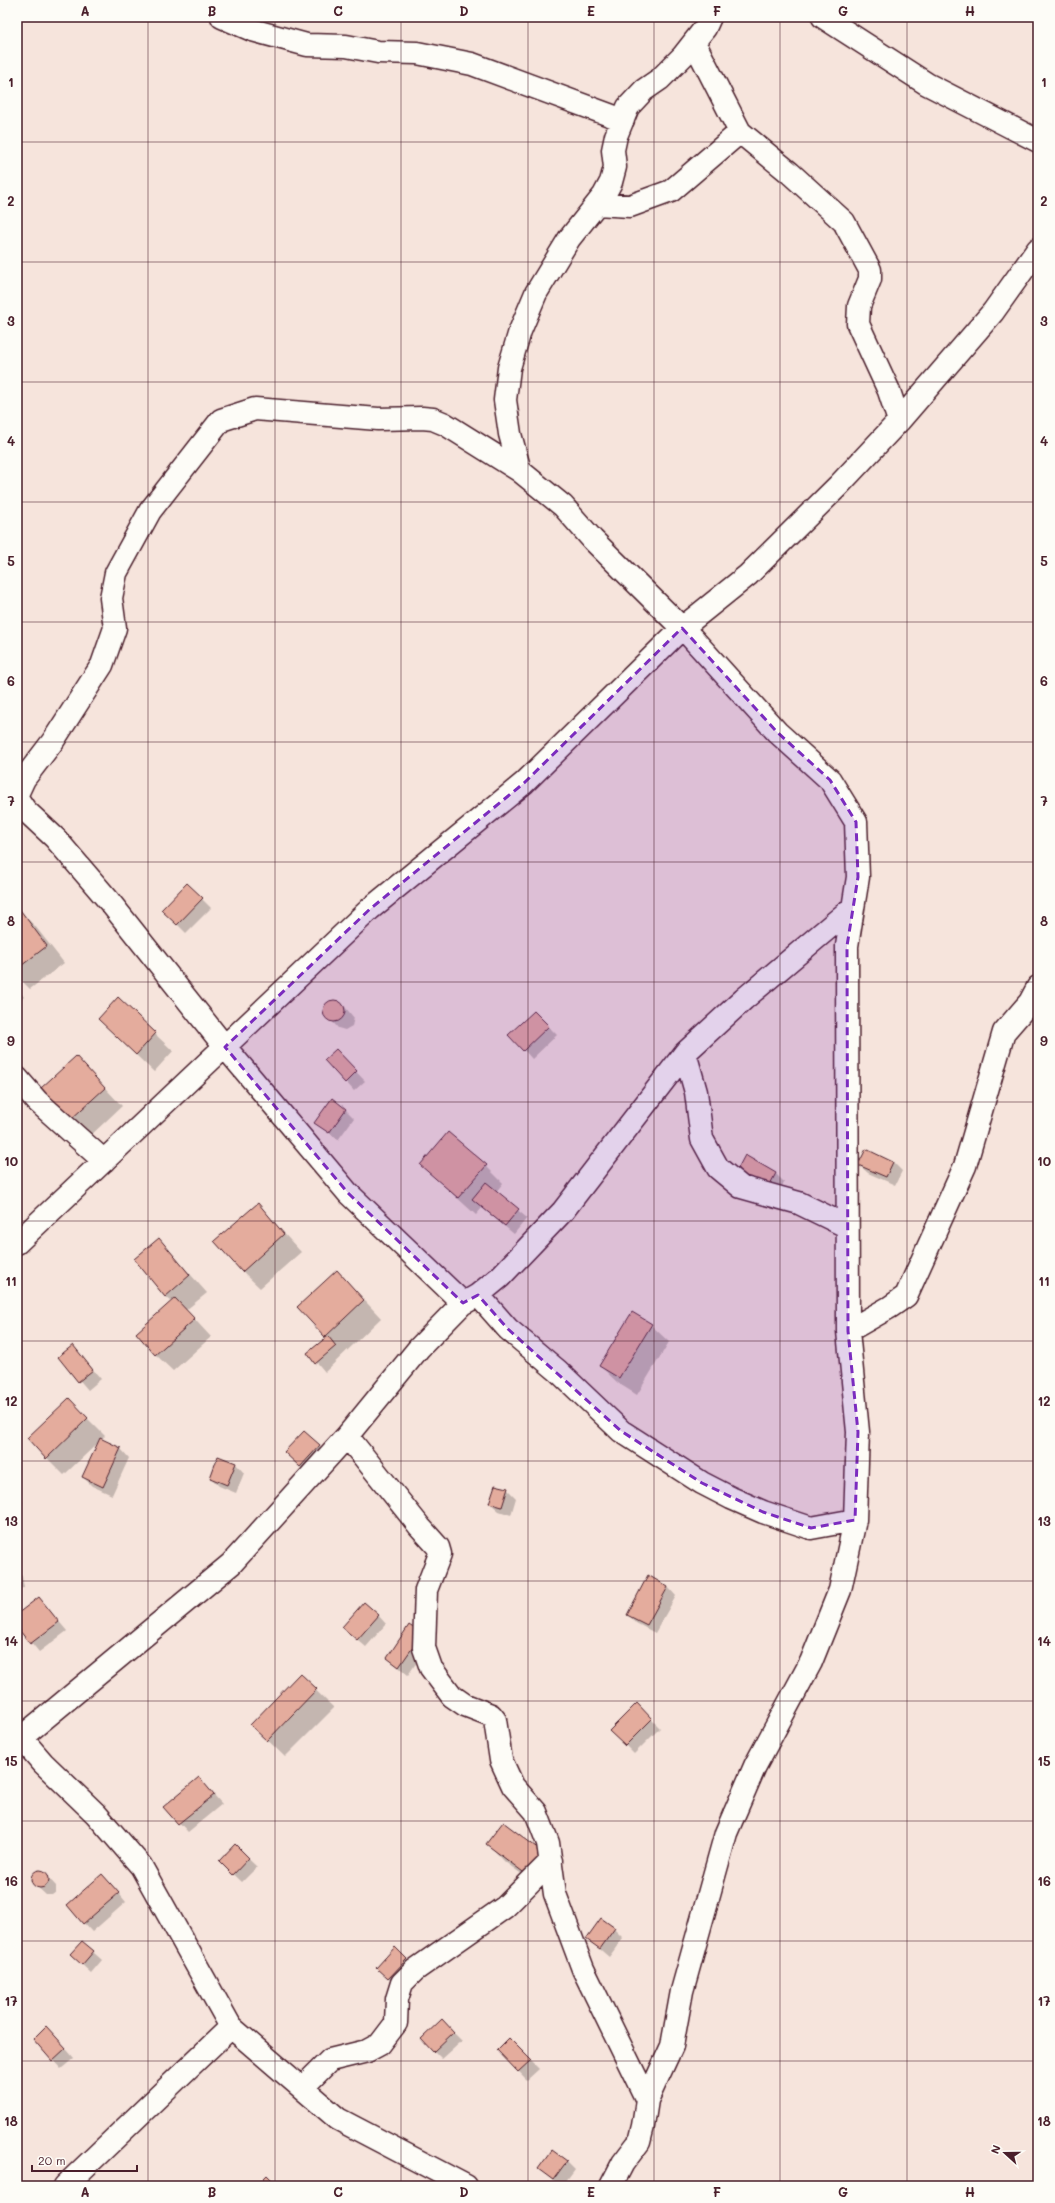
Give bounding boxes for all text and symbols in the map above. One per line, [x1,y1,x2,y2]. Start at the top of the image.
text: A [80,2,90,19]
text: B [208,2,217,19]
text: C [333,2,343,19]
text: D [459,2,469,19]
text: E [587,2,595,19]
text: F [713,2,721,19]
text: G [838,2,848,19]
text: H [965,2,975,19]
text: 1 [8,73,14,90]
text: 1 [1041,73,1047,90]
text: 2 [7,192,15,209]
text: 2 [1040,192,1048,209]
text: 3 [7,312,15,329]
text: 3 [1040,312,1048,329]
text: 4 [7,432,15,449]
text: 4 [1040,432,1048,449]
text: 5 [7,552,15,569]
text: 5 [1040,552,1048,569]
text: 6 [7,672,15,689]
text: 6 [1040,672,1048,689]
text: 7 [7,792,15,809]
text: 7 [1040,792,1048,809]
text: 8 [7,912,15,929]
text: 8 [1040,912,1048,929]
text: 9 [7,1032,15,1049]
text: 9 [1040,1032,1048,1049]
text: 10 [4,1152,18,1169]
text: 10 [1037,1152,1051,1169]
text: 11 [5,1272,17,1289]
text: 11 [1038,1272,1050,1289]
text: 12 [4,1392,18,1409]
text: 12 [1037,1392,1051,1409]
text: 13 [4,1512,18,1529]
text: 13 [1037,1512,1051,1529]
text: 14 [4,1632,18,1649]
text: 14 [1037,1632,1051,1649]
text: 15 [4,1752,18,1769]
text: 15 [1037,1752,1051,1769]
text: 16 [4,1872,18,1889]
text: 16 [1037,1872,1051,1889]
text: 17 [4,1992,18,2009]
text: 17 [1037,1992,1051,2009]
text: 18 [4,2112,18,2129]
text: 18 [1037,2112,1051,2129]
north arrow [985,2133,1025,2173]
text: N [987,2143,1004,2156]
scale bar [32,2147,137,2173]
text: 20 m [38,2152,66,2168]
text: A [80,2183,90,2200]
text: B [208,2183,217,2200]
text: C [333,2183,343,2200]
text: D [459,2183,469,2200]
text: E [587,2183,595,2200]
text: F [713,2183,721,2200]
text: G [838,2183,848,2200]
text: H [965,2183,975,2200]

